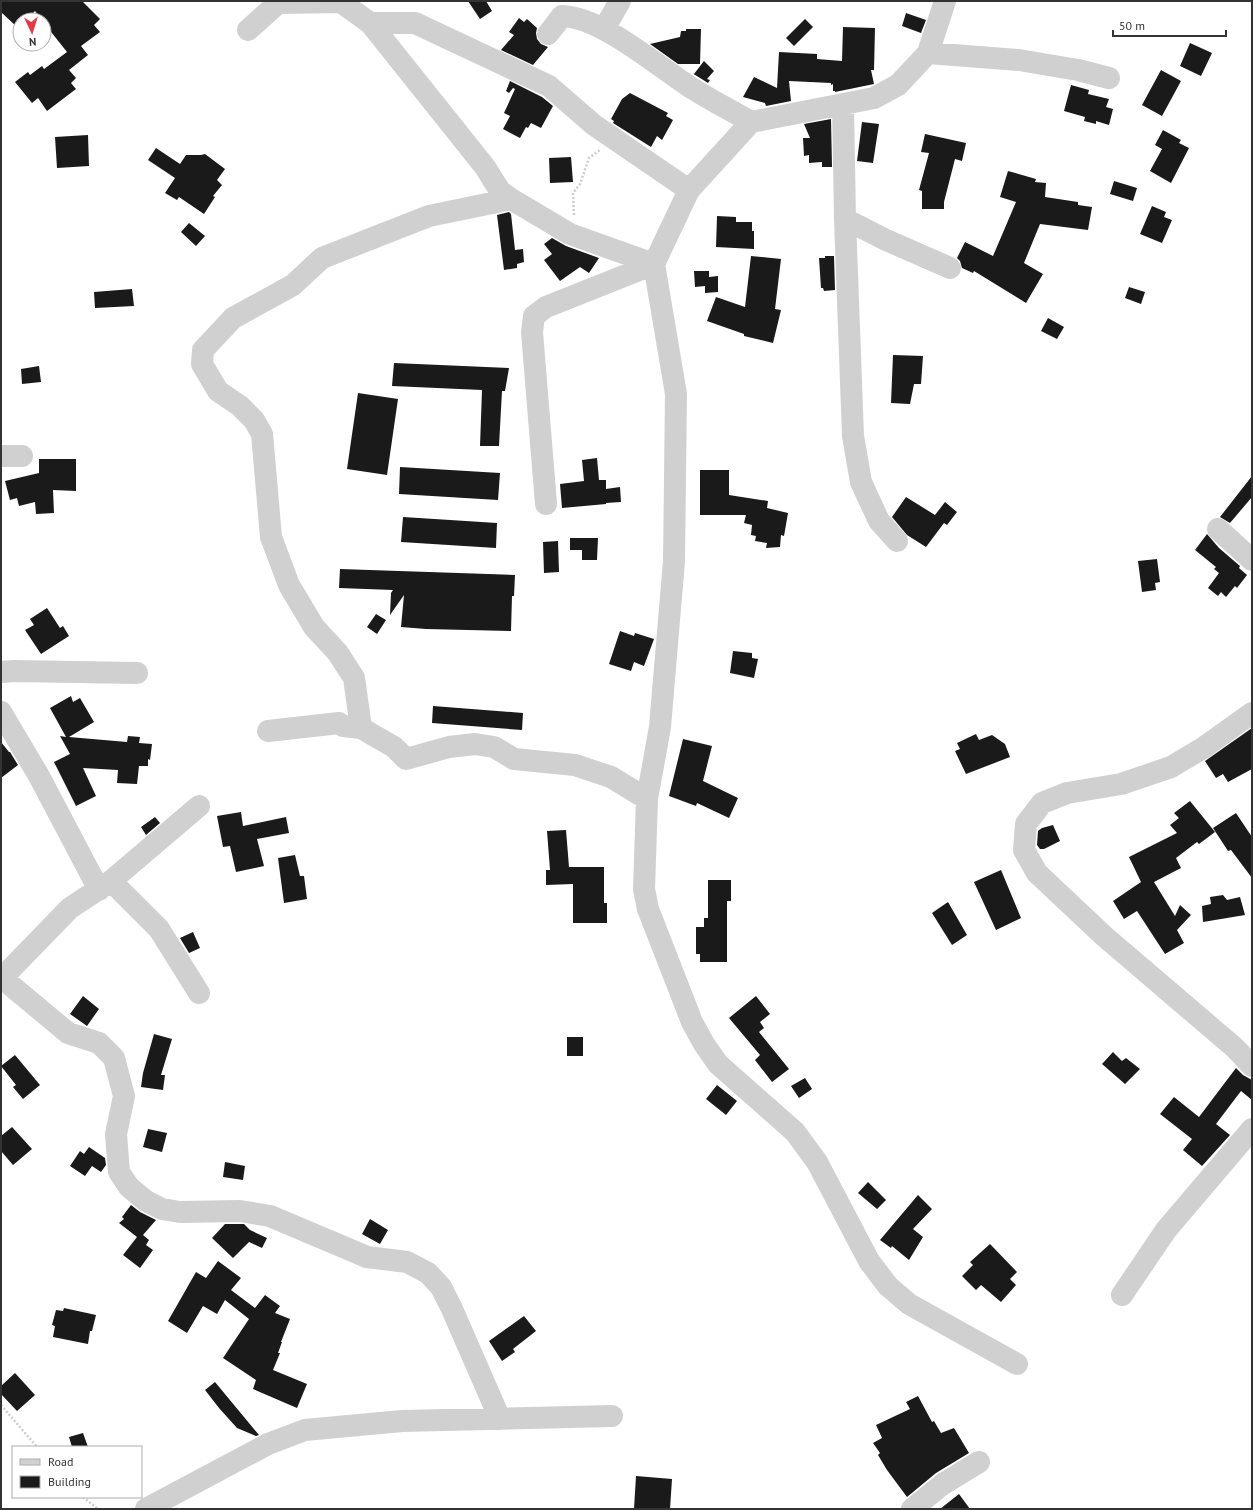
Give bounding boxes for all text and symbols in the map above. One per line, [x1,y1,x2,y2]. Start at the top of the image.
north arrow [12,12,52,52]
scale bar [1113,12,1226,38]
text: 50 m [1119,18,1145,33]
text: N [29,35,37,49]
legend [12,1446,142,1498]
text: Road [48,1454,73,1469]
text: Building [48,1474,91,1489]

